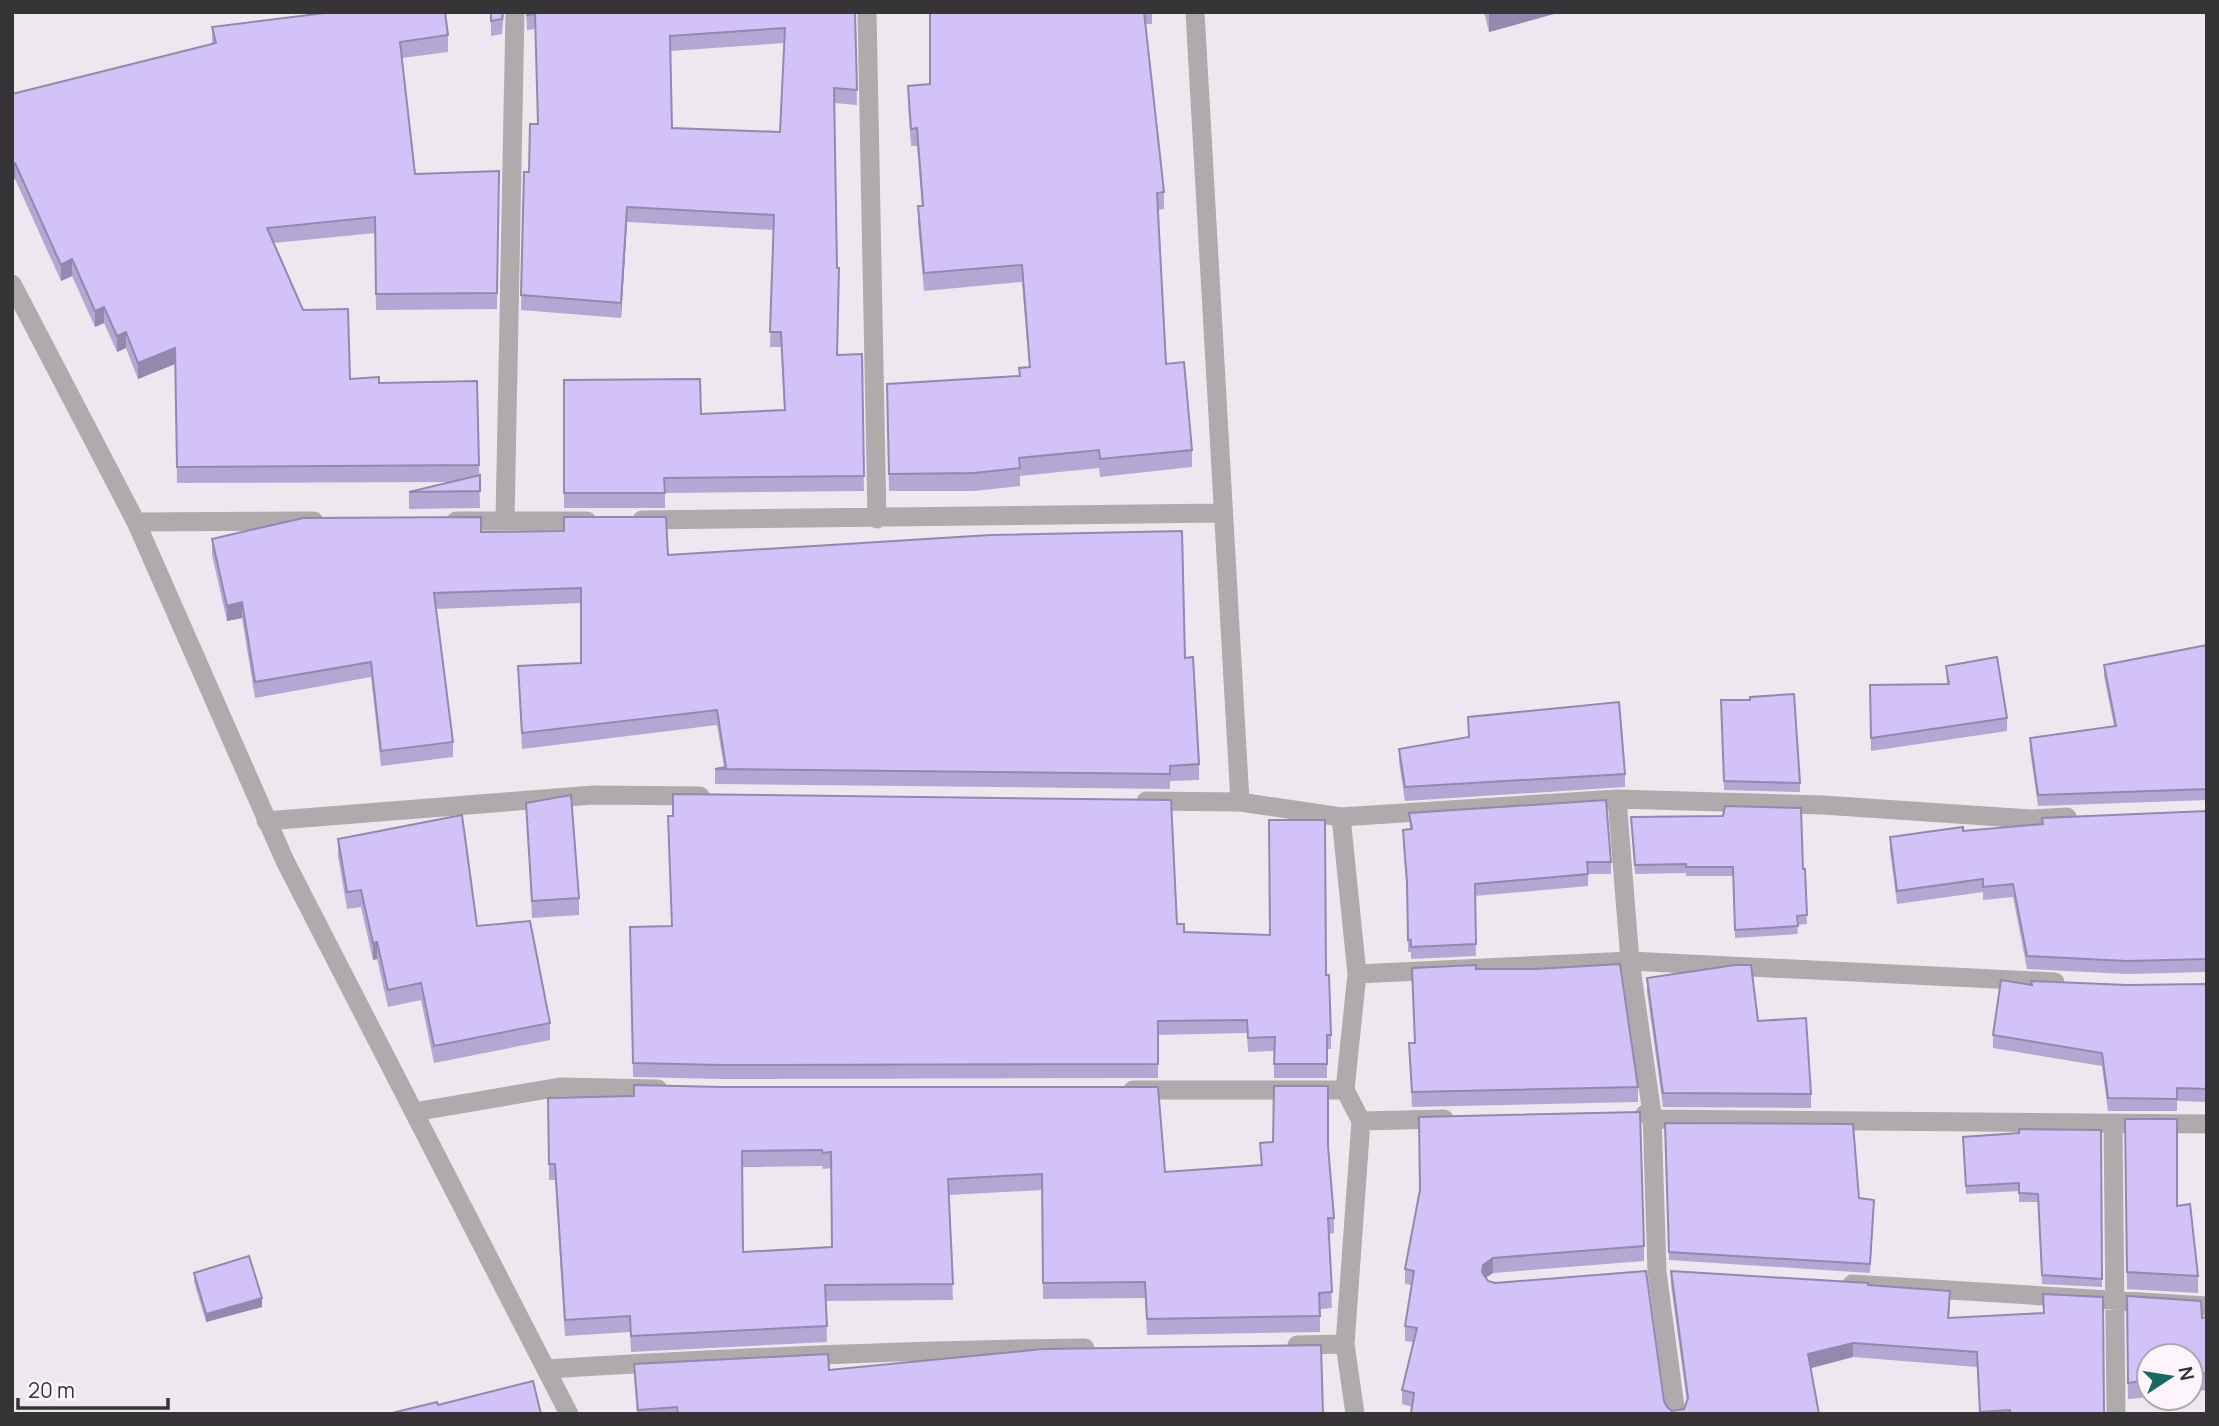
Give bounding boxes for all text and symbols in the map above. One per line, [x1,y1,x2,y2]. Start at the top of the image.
north arrow [2135,1342,2205,1412]
text: N [2172,1364,2201,1383]
scale bar [18,1366,168,1410]
text: 20 m [28,1376,75,1404]

